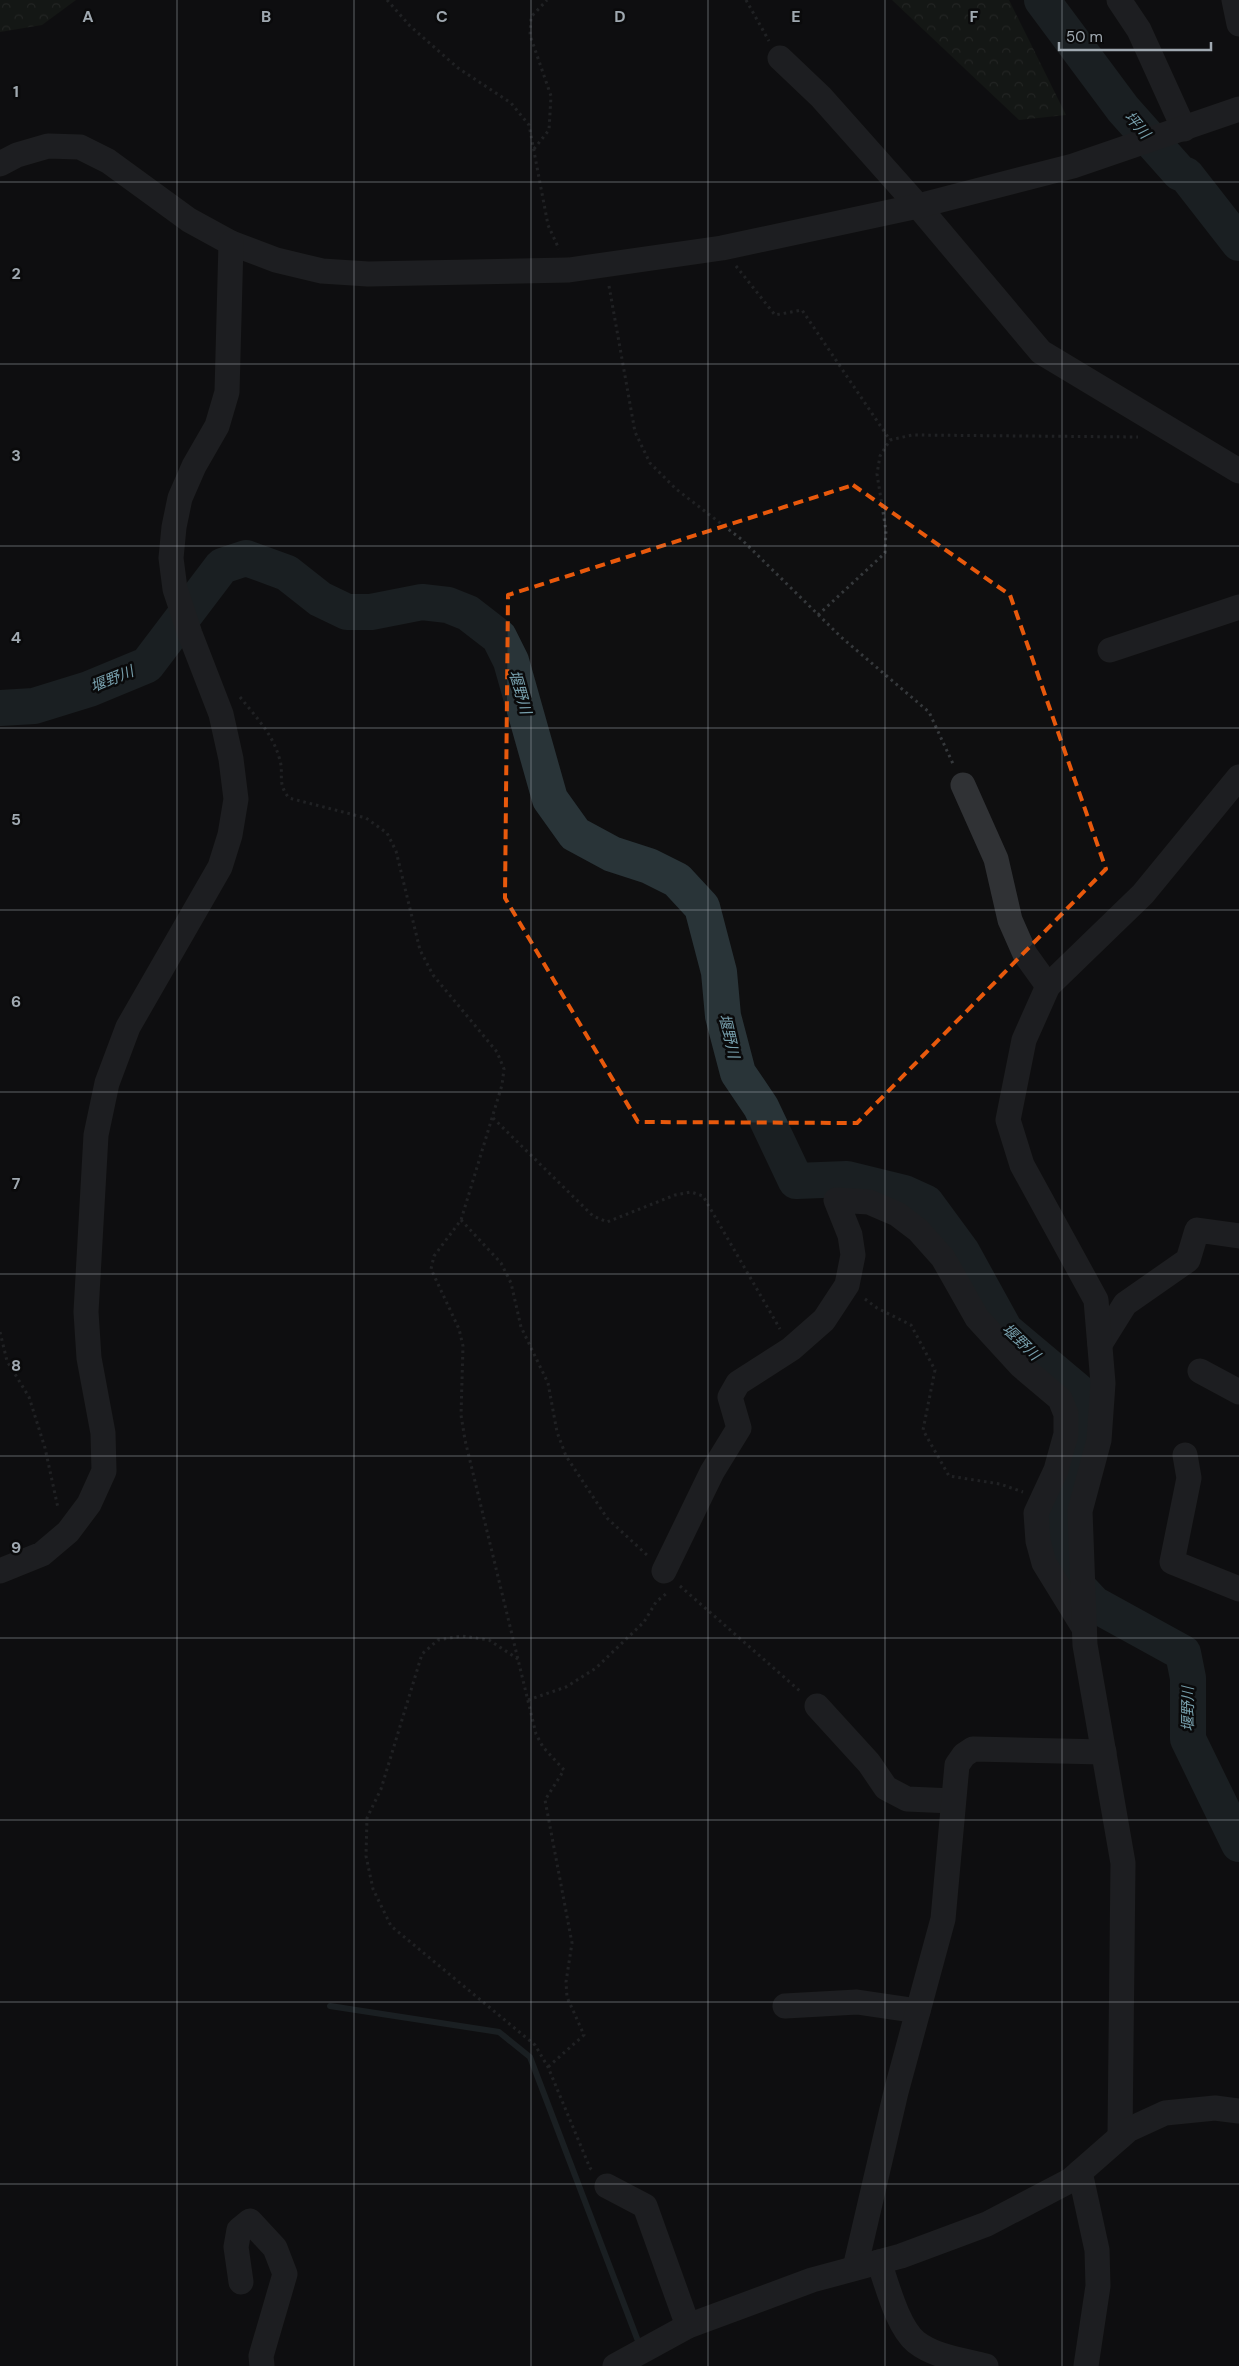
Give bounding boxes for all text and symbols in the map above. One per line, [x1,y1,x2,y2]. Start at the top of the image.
text: A [82,6,94,27]
text: B [261,6,271,27]
text: C [436,6,448,27]
text: D [614,6,626,27]
text: E [791,6,801,27]
text: F [970,6,979,27]
scale bar [1059,20,1212,52]
text: 50 m [1066,27,1103,47]
text: 1 [13,81,19,102]
water label: 坪川 [1120,107,1156,144]
text: 2 [11,263,21,284]
text: 3 [11,445,21,466]
text: 4 [11,627,21,648]
water label: 堰野川 [87,661,138,697]
water label: 堰野川 [504,668,536,718]
text: 5 [11,809,21,830]
text: 6 [11,991,21,1012]
water label: 堰野川 [714,1012,744,1062]
text: 7 [12,1173,21,1194]
water label: 堰野川 [998,1319,1046,1366]
text: 8 [11,1355,21,1376]
text: 9 [11,1537,21,1558]
water label: 堰野川 [1178,1685,1198,1732]

